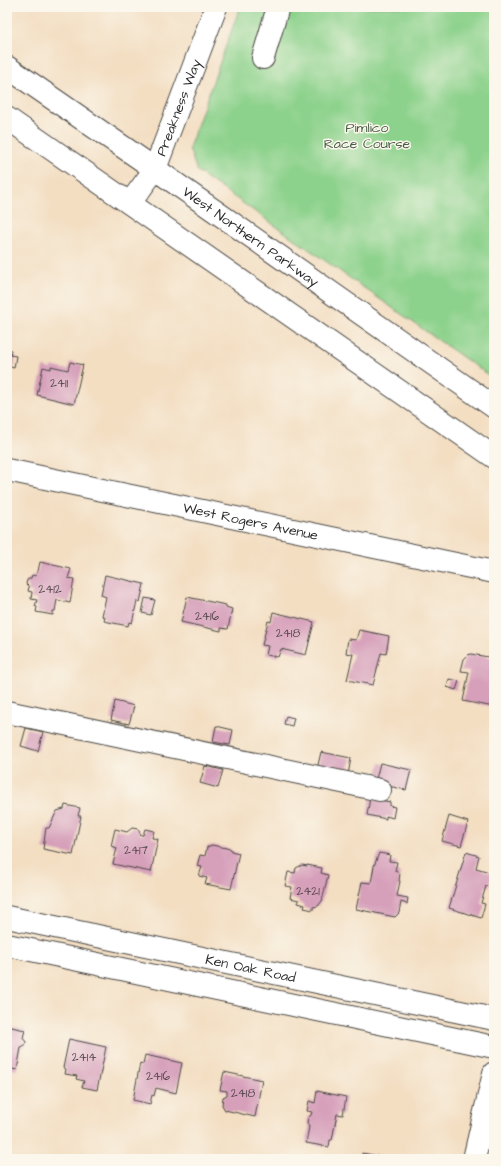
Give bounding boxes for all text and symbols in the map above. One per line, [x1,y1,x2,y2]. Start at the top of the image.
street label: Preakness Way [152,56,207,159]
park label: Pimlico Race Course [324,118,411,154]
street label: West Northern Parkway [178,182,323,292]
house number: 2411 [50,375,69,392]
street label: West Rogers Avenue [181,498,320,546]
house number: 2412 [38,581,62,598]
house number: 2416 [195,608,220,625]
house number: 2418 [276,625,300,642]
house number: 2417 [124,842,149,859]
house number: 2421 [296,883,320,900]
street label: Ken Oak Road [204,950,297,988]
house number: 2414 [72,1049,96,1066]
house number: 2416 [146,1068,171,1085]
house number: 2418 [231,1085,255,1102]

